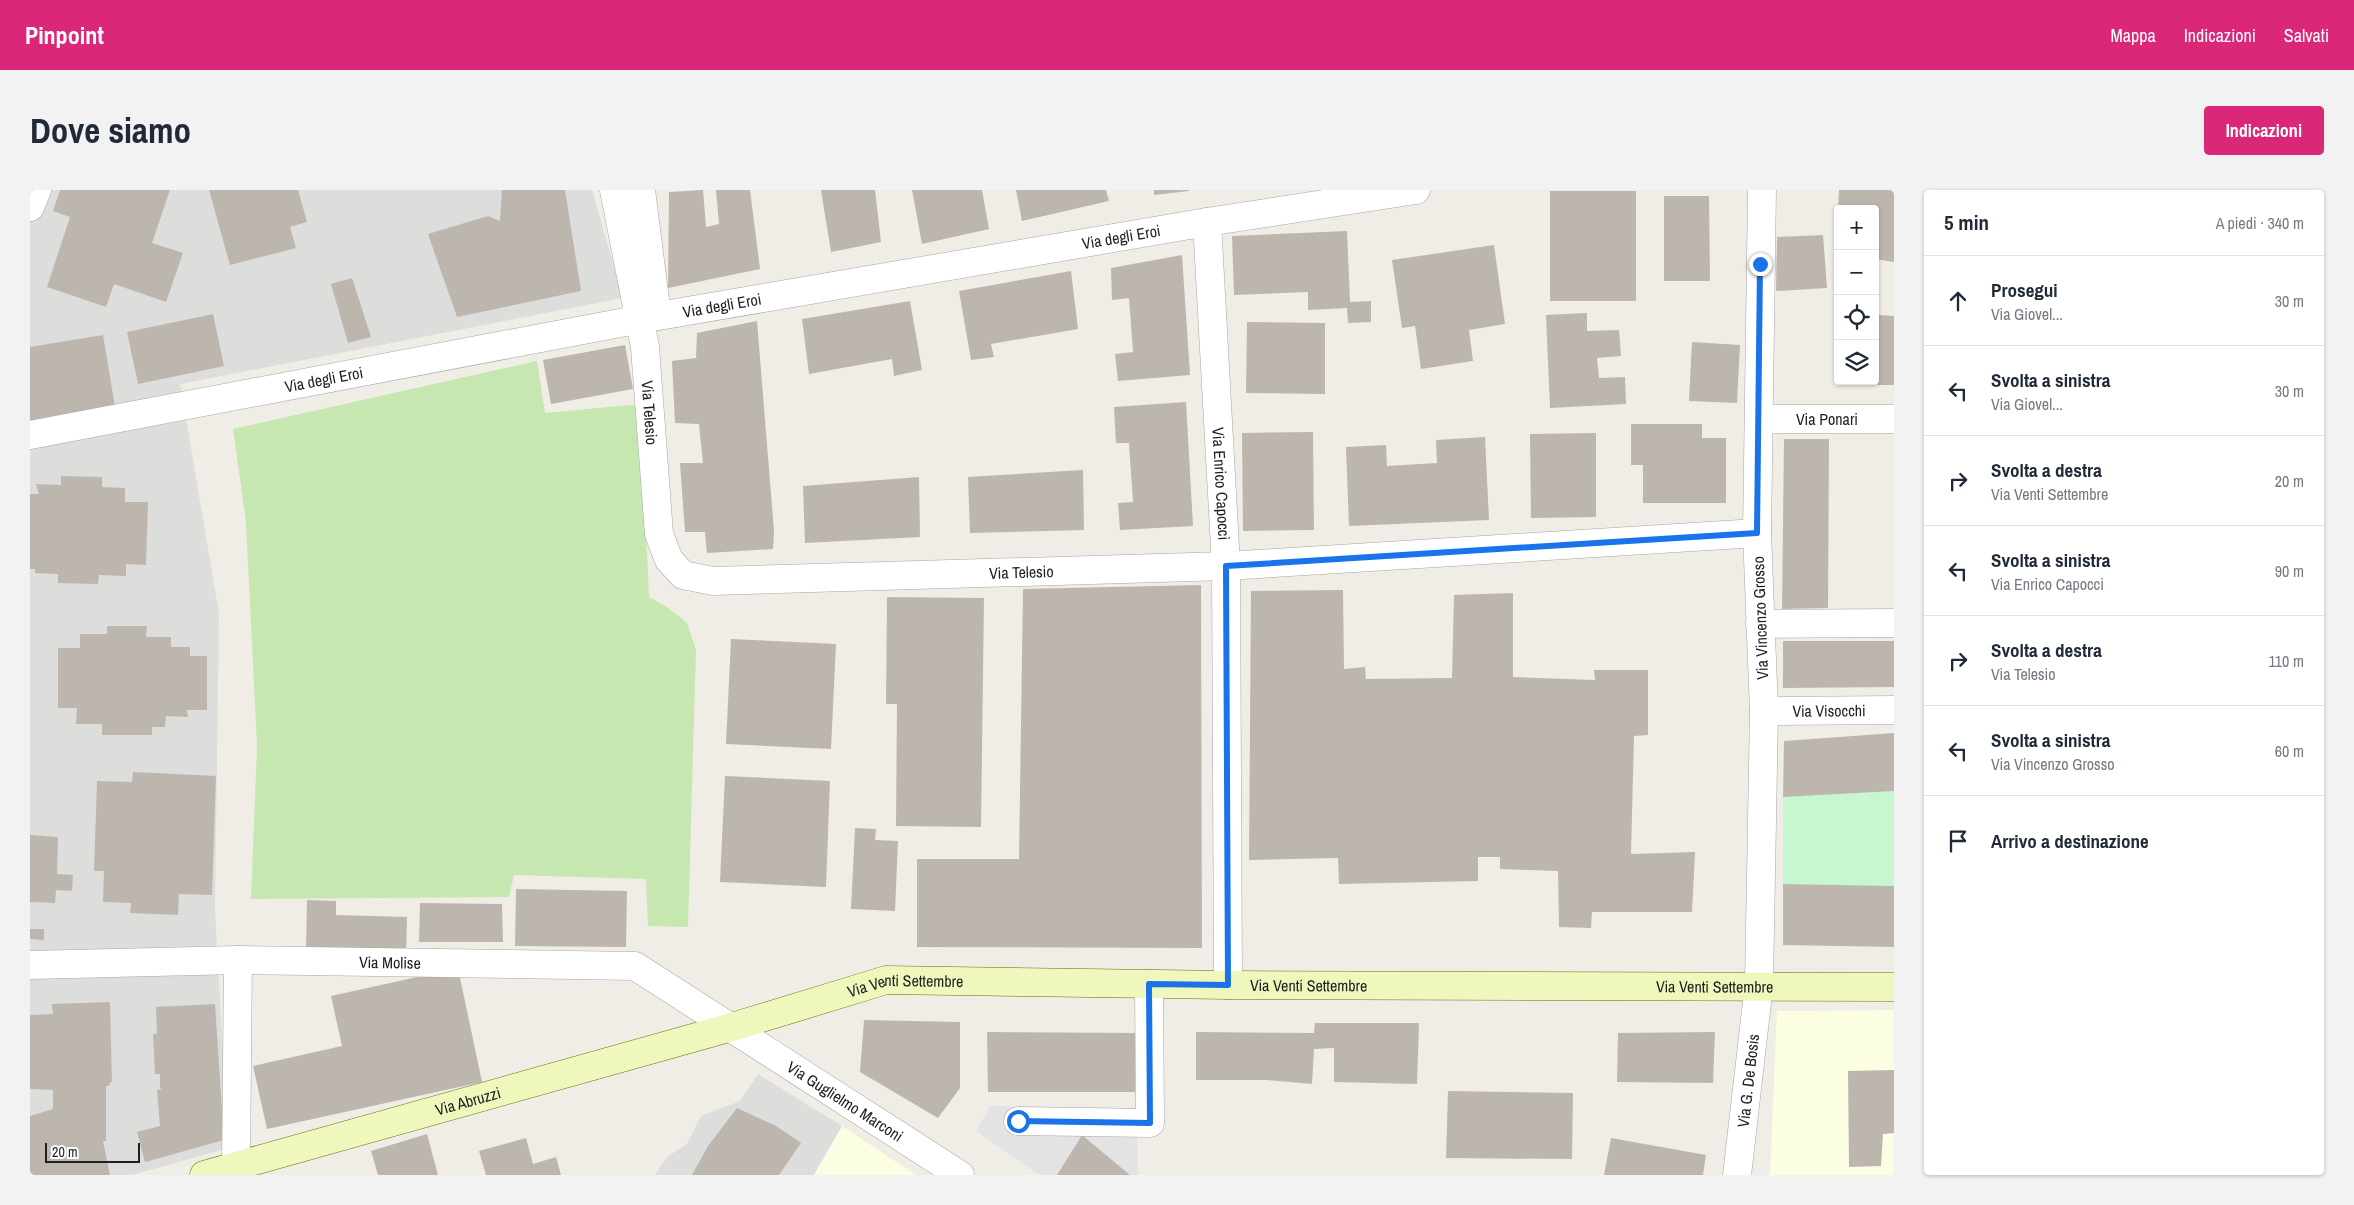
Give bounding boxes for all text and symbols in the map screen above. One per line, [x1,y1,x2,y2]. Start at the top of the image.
text: Pinpoint [25,19,104,51]
text: Mappa [2111,23,2156,48]
text: Indicazioni [2184,23,2256,48]
text: Salvati [2284,23,2329,48]
button: Indicazioni [2204,106,2324,155]
text: Dove siamo [30,107,191,154]
map controls [1834,205,1879,385]
button: + [1834,205,1879,250]
text: 5 min [1944,208,1989,237]
text: A piedi · 340 m [2216,212,2304,234]
street label: Via degli Eroi [1080,219,1162,254]
button: − [1834,250,1879,295]
route end [1749,253,1772,276]
text: Prosegui [1991,277,2058,303]
icon: ahead [1944,287,1972,315]
street label: Via degli Eroi [681,288,763,323]
text: 30 m [2275,290,2304,312]
button: locate [1834,295,1879,340]
text: Via Giovel... [1991,303,2063,325]
button: layers [1834,340,1879,385]
street label: Via degli Eroi [283,361,365,397]
text: Svolta a sinistra [1991,367,2111,393]
icon: left [1944,377,1972,405]
street label: Via Telesio [637,380,663,446]
text: 30 m [2275,380,2304,402]
text: Via Giovel... [1991,393,2063,415]
street label: Via Ponari [1796,408,1858,430]
street label: Via Enrico Capocci [1207,427,1236,541]
text: Svolta a destra [1991,457,2102,483]
icon: right [1944,467,1972,495]
text: 20 m [2275,470,2304,492]
text: Via Venti Settembre [1991,483,2108,505]
text: Svolta a sinistra [1991,547,2111,573]
street label: Via Vincenzo Grosso [1747,556,1773,680]
icon: left [1944,557,1972,585]
street label: Via Telesio [989,560,1054,584]
text: 90 m [2275,560,2304,582]
text: Via Enrico Capocci [1991,573,2104,595]
text: Svolta a destra [1991,637,2102,663]
icon: right [1944,647,1972,675]
text: 110 m [2268,650,2304,672]
text: Via Telesio [1991,663,2055,685]
street label: Via Visocchi [1792,699,1866,722]
text: Svolta a sinistra [1991,727,2111,753]
icon: left [1944,737,1972,765]
text: 60 m [2275,740,2304,762]
text: Via Vincenzo Grosso [1991,753,2115,775]
icon: arrive [1944,827,1972,855]
text: Arrivo a destinazione [1991,828,2149,854]
street label: Via Molise [359,951,421,974]
street label: Via Venti Settembre [845,969,963,1002]
street label: Via Venti Settembre [1250,974,1367,996]
street label: Via Venti Settembre [1656,975,1773,998]
street label: Via G. De Bosis [1732,1033,1764,1129]
street label: Via Guglielmo Marconi [783,1056,908,1147]
street label: Via Abruzzi [433,1081,503,1121]
route start [1007,1110,1030,1133]
scale bar [45,1140,140,1163]
text: 20 m [52,1143,78,1161]

